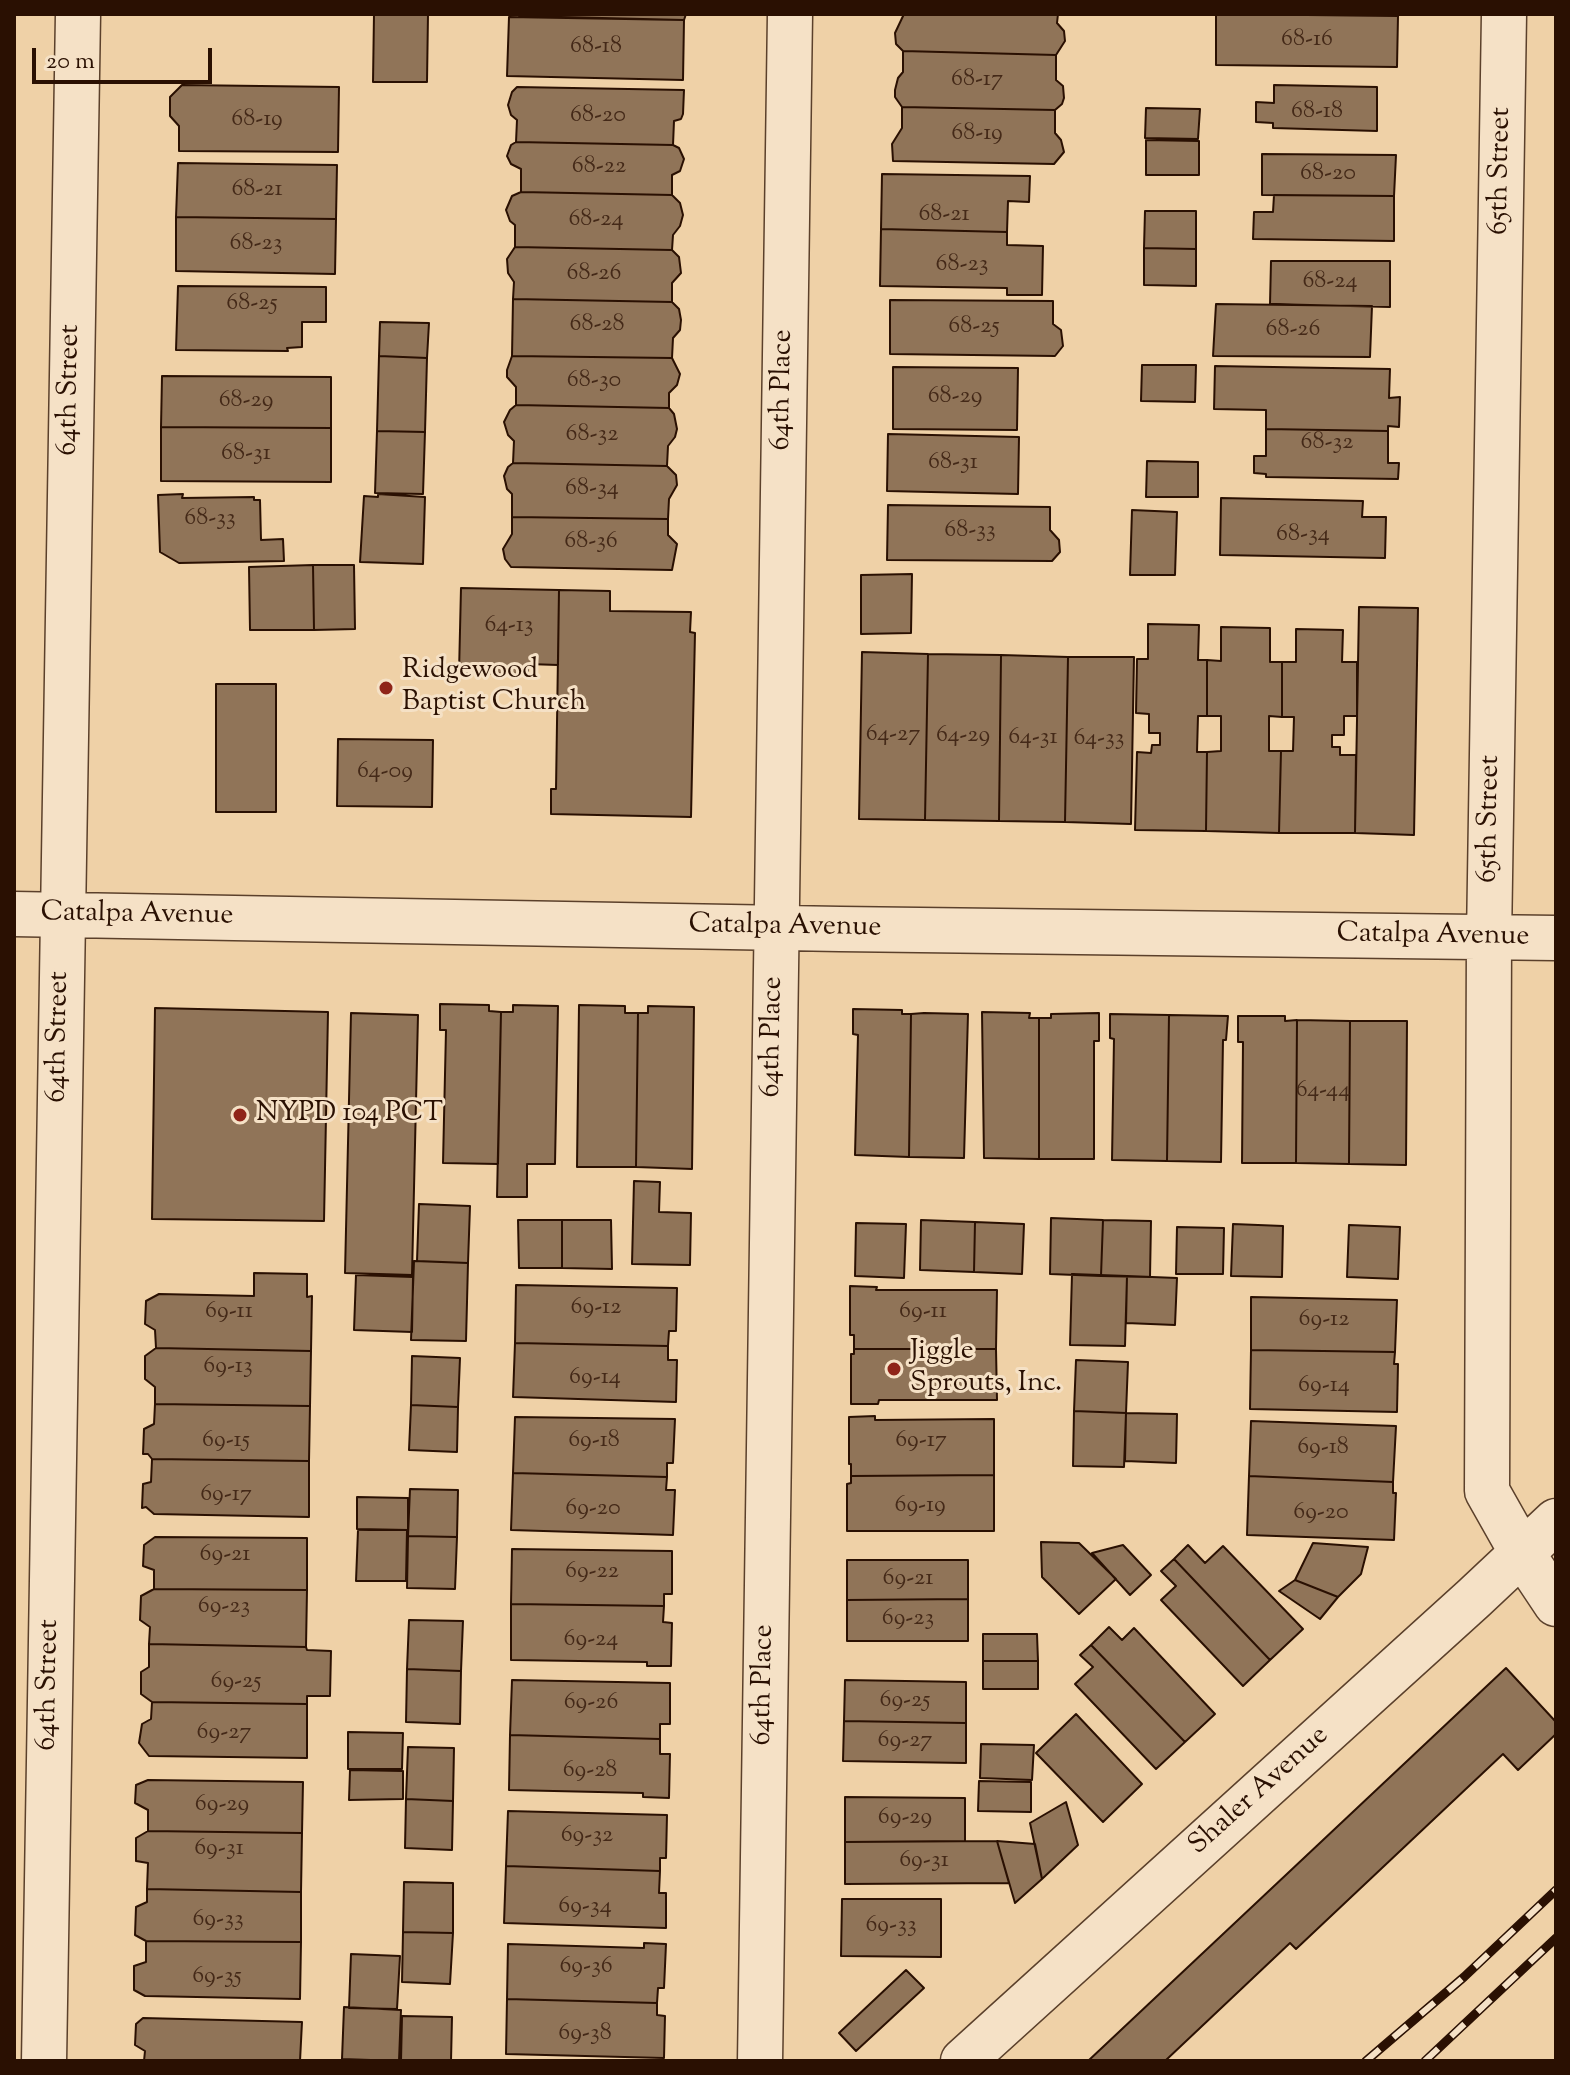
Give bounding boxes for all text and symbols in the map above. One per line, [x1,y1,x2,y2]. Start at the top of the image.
house number: 68-16 [1281,27,1333,55]
scale bar [36,32,216,82]
house number: 68-18 [570,34,622,62]
text: 20 m [46,45,95,79]
house number: 68-17 [951,67,1003,95]
house number: 68-18 [1291,99,1343,127]
house number: 68-20 [570,103,626,131]
house number: 68-19 [231,107,283,135]
street label: 65th Street [1484,107,1520,235]
house number: 68-19 [951,121,1003,149]
house number: 68-22 [572,154,626,182]
house number: 68-20 [1300,161,1356,189]
house number: 68-21 [231,177,283,205]
house number: 68-21 [918,202,970,230]
house number: 68-24 [568,207,624,235]
house number: 68-23 [230,231,282,259]
house number: 68-23 [936,252,988,280]
house number: 68-26 [566,261,622,289]
house number: 68-24 [1302,269,1358,297]
house number: 68-25 [226,291,278,319]
house number: 68-28 [569,312,625,340]
house number: 68-25 [948,314,1000,342]
house number: 68-26 [1265,317,1321,345]
street label: 64th Street [53,324,89,456]
street label: 64th Place [766,329,802,451]
house number: 68-30 [567,368,621,396]
house number: 68-29 [928,384,982,412]
house number: 68-29 [219,388,273,416]
house number: 68-32 [565,422,619,450]
house number: 68-32 [1300,430,1354,458]
house number: 68-31 [221,441,271,469]
house number: 68-31 [928,450,978,478]
house number: 68-34 [565,476,619,504]
house number: 68-33 [184,506,236,534]
house number: 68-33 [944,518,996,546]
house number: 68-34 [1276,522,1330,550]
house number: 68-36 [564,529,618,557]
house number: 64-13 [484,613,534,641]
place label: Ridgewood Baptist Church [402,655,586,721]
marker: Ridgewood Baptist Church [377,679,395,697]
house number: 64-27 [866,722,920,750]
house number: 64-29 [936,723,990,751]
house number: 64-31 [1008,725,1058,753]
house number: 64-33 [1074,726,1124,754]
street label: 65th Street [1473,755,1509,883]
house number: 64-09 [357,759,413,787]
street label: Catalpa Avenue [40,898,234,934]
street label: Catalpa Avenue [688,910,882,946]
street label: Catalpa Avenue [1336,919,1530,955]
street label: 64th Street [42,971,78,1103]
street label: 64th Place [756,976,792,1098]
house number: 64-44 [1296,1078,1350,1106]
place label: NYPD 104 PCT [256,1098,443,1132]
marker: NYPD 104 PCT [231,1106,249,1124]
house number: 69-12 [571,1295,621,1323]
house number: 69-11 [205,1299,253,1327]
house number: 69-11 [899,1299,947,1327]
house number: 69-12 [1299,1307,1349,1335]
place label: Jiggle Sprouts, Inc. [910,1336,1062,1402]
house number: 69-13 [203,1354,253,1382]
marker: Jiggle Sprouts, Inc. [885,1360,903,1378]
house number: 69-14 [569,1365,621,1393]
house number: 69-14 [1298,1373,1350,1401]
house number: 69-15 [202,1428,250,1456]
house number: 69-18 [568,1428,620,1456]
house number: 69-17 [895,1428,947,1456]
house number: 69-18 [1297,1435,1349,1463]
house number: 69-17 [200,1482,252,1510]
house number: 69-19 [894,1493,946,1521]
house number: 69-20 [565,1496,621,1524]
house number: 69-20 [1293,1500,1349,1528]
house number: 69-21 [200,1542,250,1570]
house number: 69-22 [565,1559,619,1587]
house number: 69-21 [883,1566,933,1594]
house number: 69-23 [198,1594,250,1622]
house number: 69-23 [882,1606,934,1634]
street label: 64th Street [32,1619,68,1751]
street label: 64th Place [747,1624,783,1746]
house number: 69-24 [564,1627,618,1655]
house number: 69-25 [211,1669,261,1697]
house number: 69-25 [880,1688,930,1716]
house number: 69-26 [564,1690,618,1718]
house number: 69-27 [197,1720,251,1748]
street label: Shaler Avenue [1183,1720,1337,1864]
house number: 69-27 [878,1728,932,1756]
house number: 69-28 [563,1758,617,1786]
house number: 69-29 [195,1792,249,1820]
house number: 69-29 [878,1805,932,1833]
house number: 69-32 [561,1823,613,1851]
house number: 69-31 [194,1836,244,1864]
house number: 69-31 [899,1848,949,1876]
house number: 69-34 [558,1894,612,1922]
house number: 69-33 [192,1907,244,1935]
house number: 69-33 [865,1913,917,1941]
house number: 69-36 [559,1954,613,1982]
house number: 69-35 [192,1964,242,1992]
house number: 69-38 [558,2021,612,2049]

